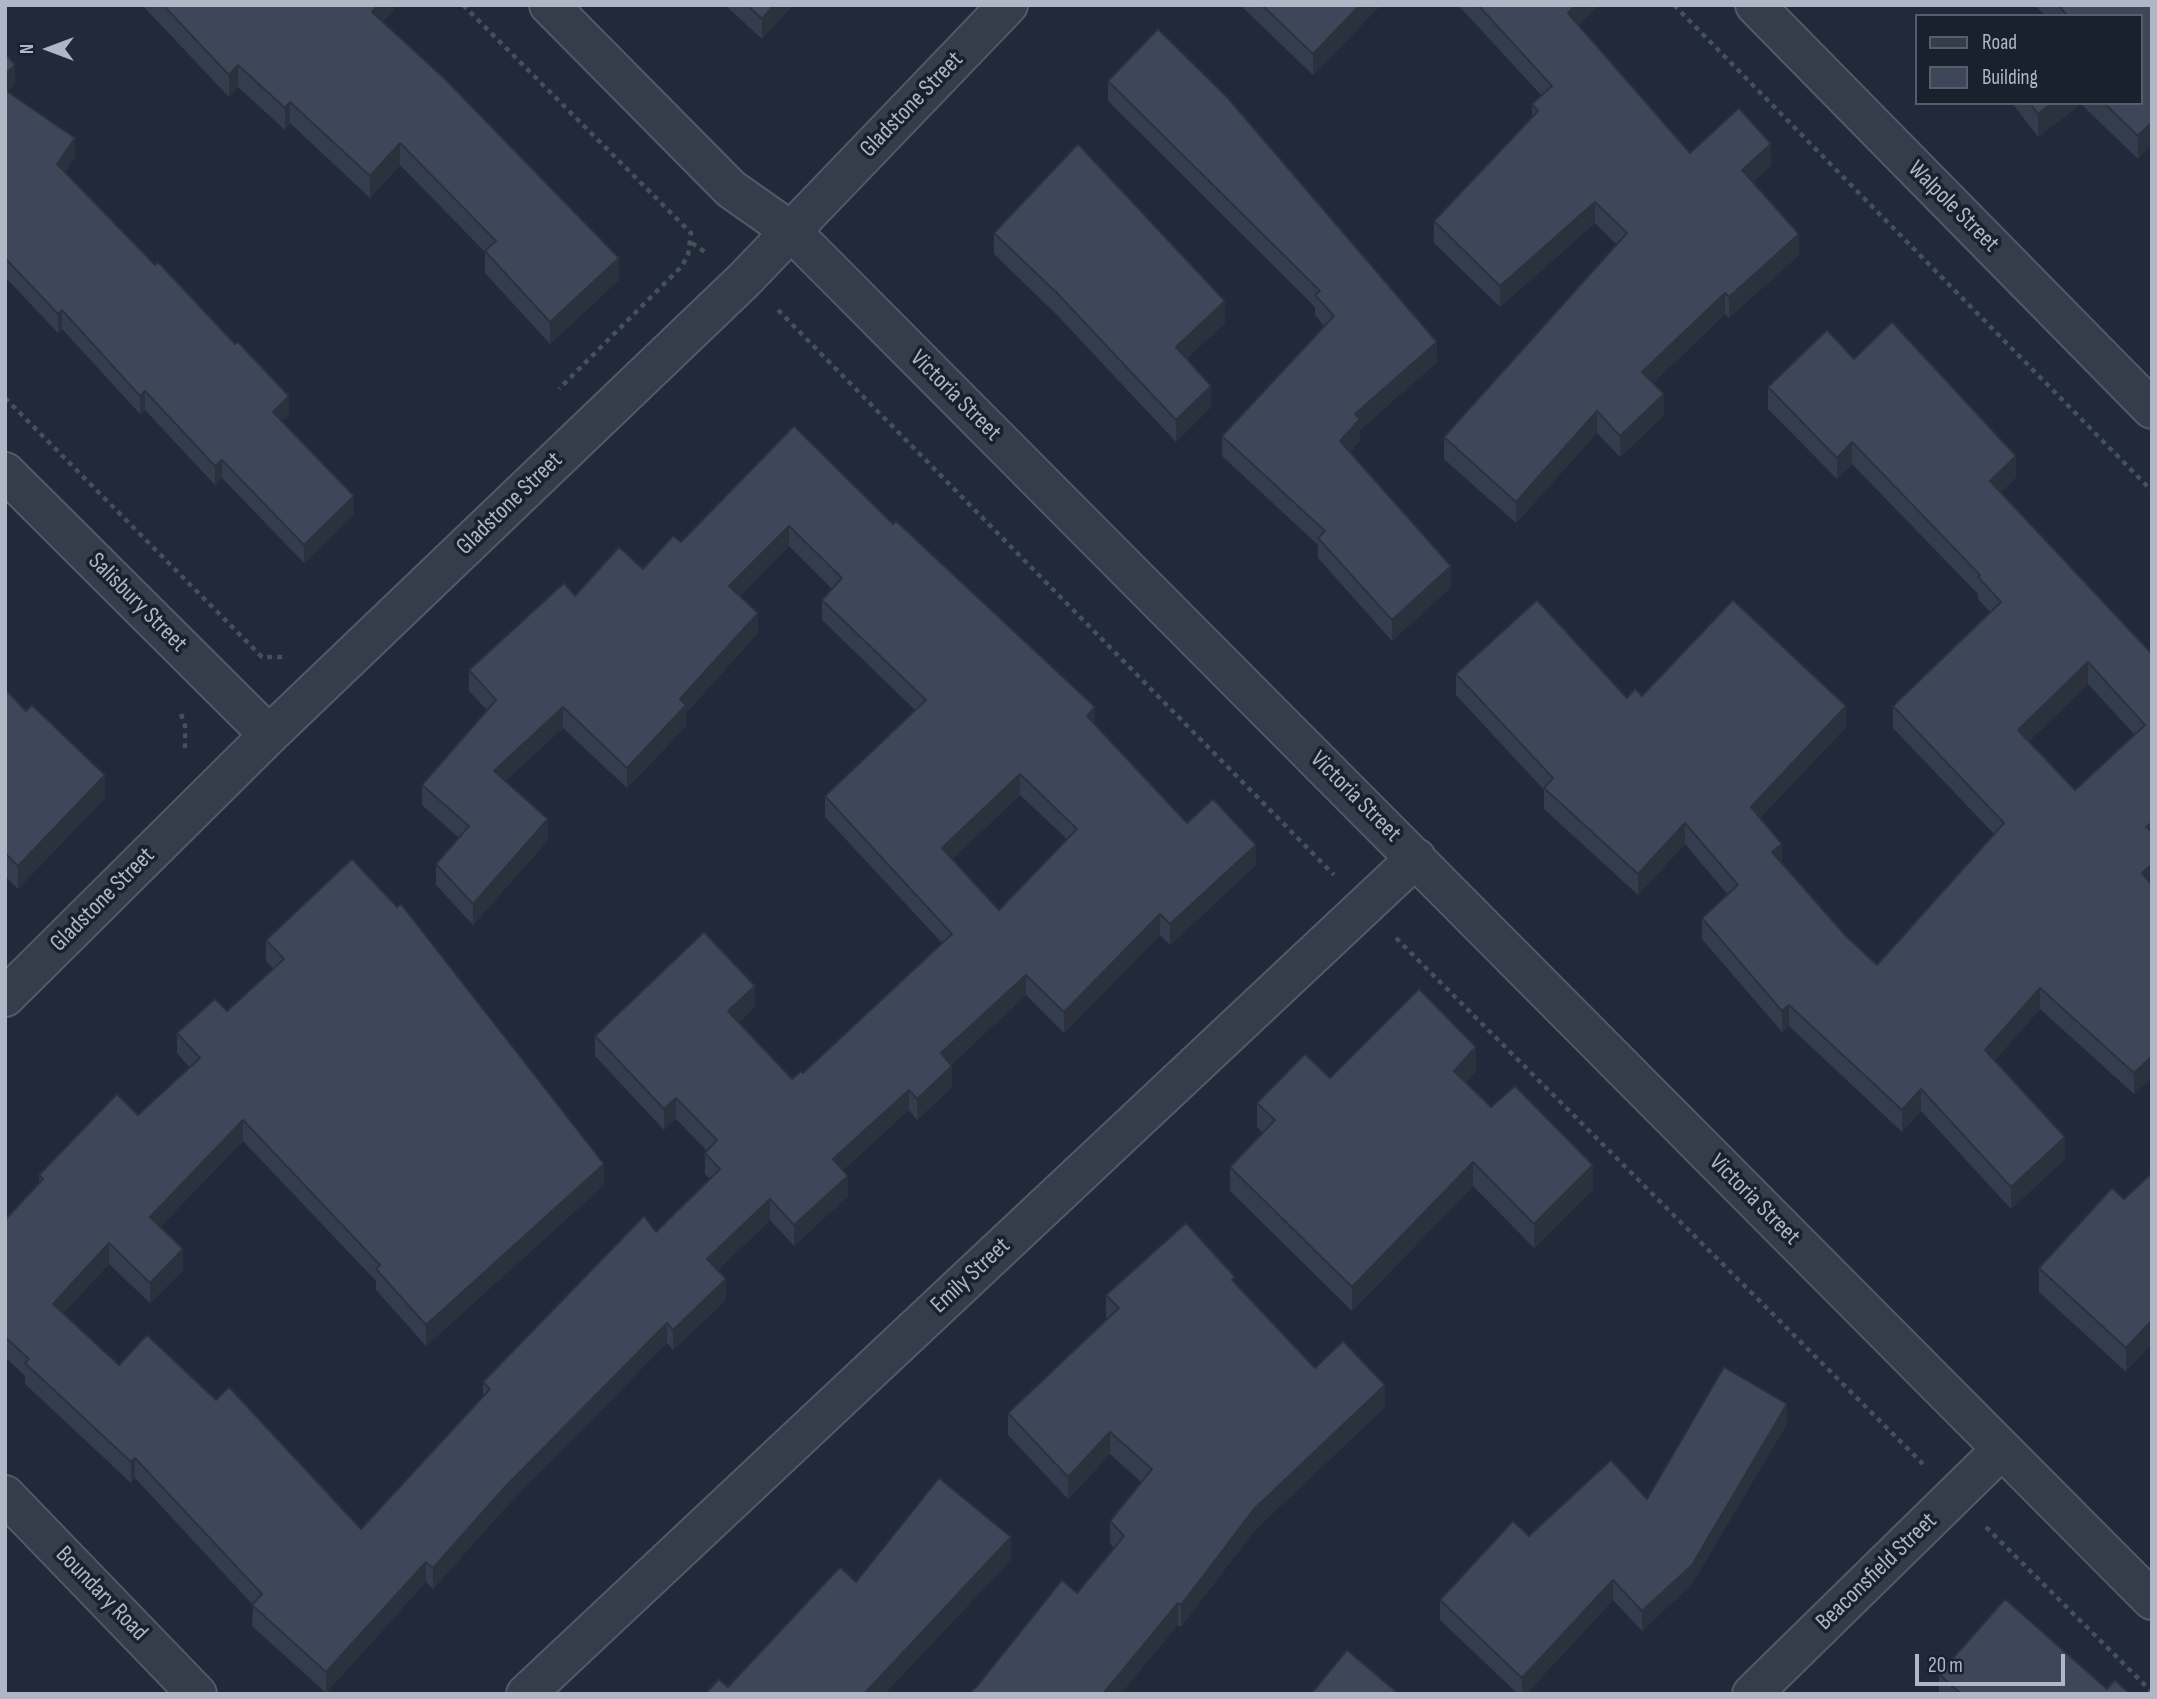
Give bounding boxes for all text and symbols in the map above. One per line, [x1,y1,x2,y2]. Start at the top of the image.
north arrow [14,14,84,84]
legend [1916,14,2143,105]
text: Road [1982,30,2017,55]
text: N [16,44,39,54]
street label: Gladstone Street [854,46,970,164]
text: Building [1982,65,2038,90]
street label: Walpole Street [1901,155,2005,259]
street label: Victoria Street [904,345,1006,447]
street label: Gladstone Street [451,446,569,562]
street label: Salisbury Street [81,547,193,659]
street label: Victoria Street [1304,746,1406,848]
street label: Gladstone Street [45,842,161,958]
street label: Victoria Street [1703,1149,1805,1251]
street label: Emily Street [925,1232,1017,1320]
street label: Beaconsfield Street [1811,1507,1943,1637]
street label: Boundary Road [49,1541,153,1647]
scale bar [1919,1640,2070,1684]
text: 20 m [1928,1653,1963,1678]

